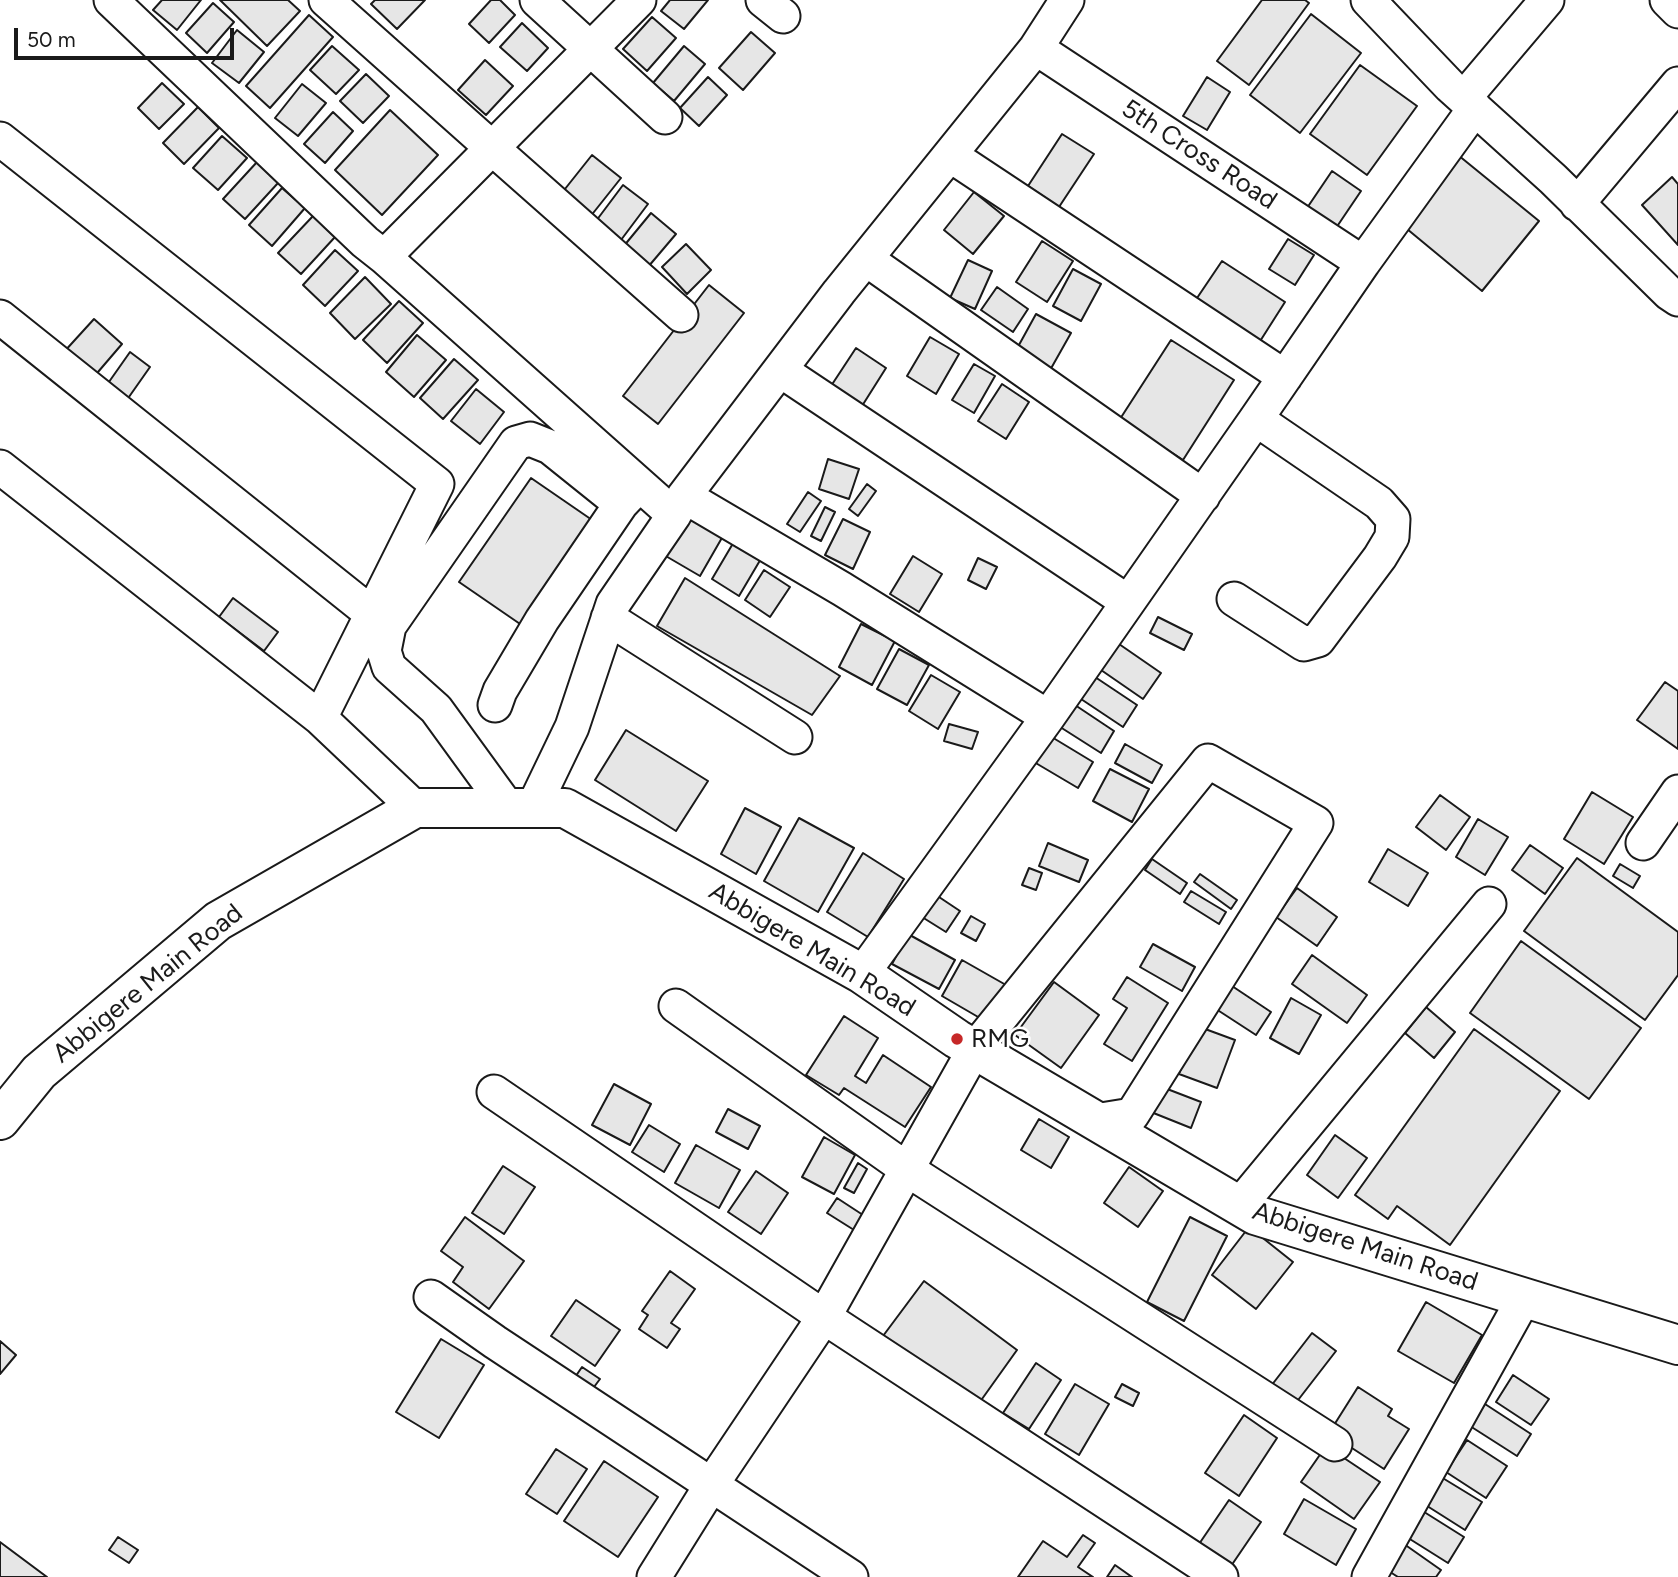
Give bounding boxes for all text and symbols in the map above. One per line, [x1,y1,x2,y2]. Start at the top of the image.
scale bar [18,14,238,58]
text: 50 m [27,27,76,52]
street label: 5th Cross Road [1116,93,1282,217]
street label: Abbigere Main Road [703,876,921,1024]
street label: Abbigere Main Road [47,898,249,1070]
place label: RMG [971,1023,1029,1055]
marker: RMG [949,1031,965,1047]
street label: Abbigere Main Road [1248,1196,1482,1298]

